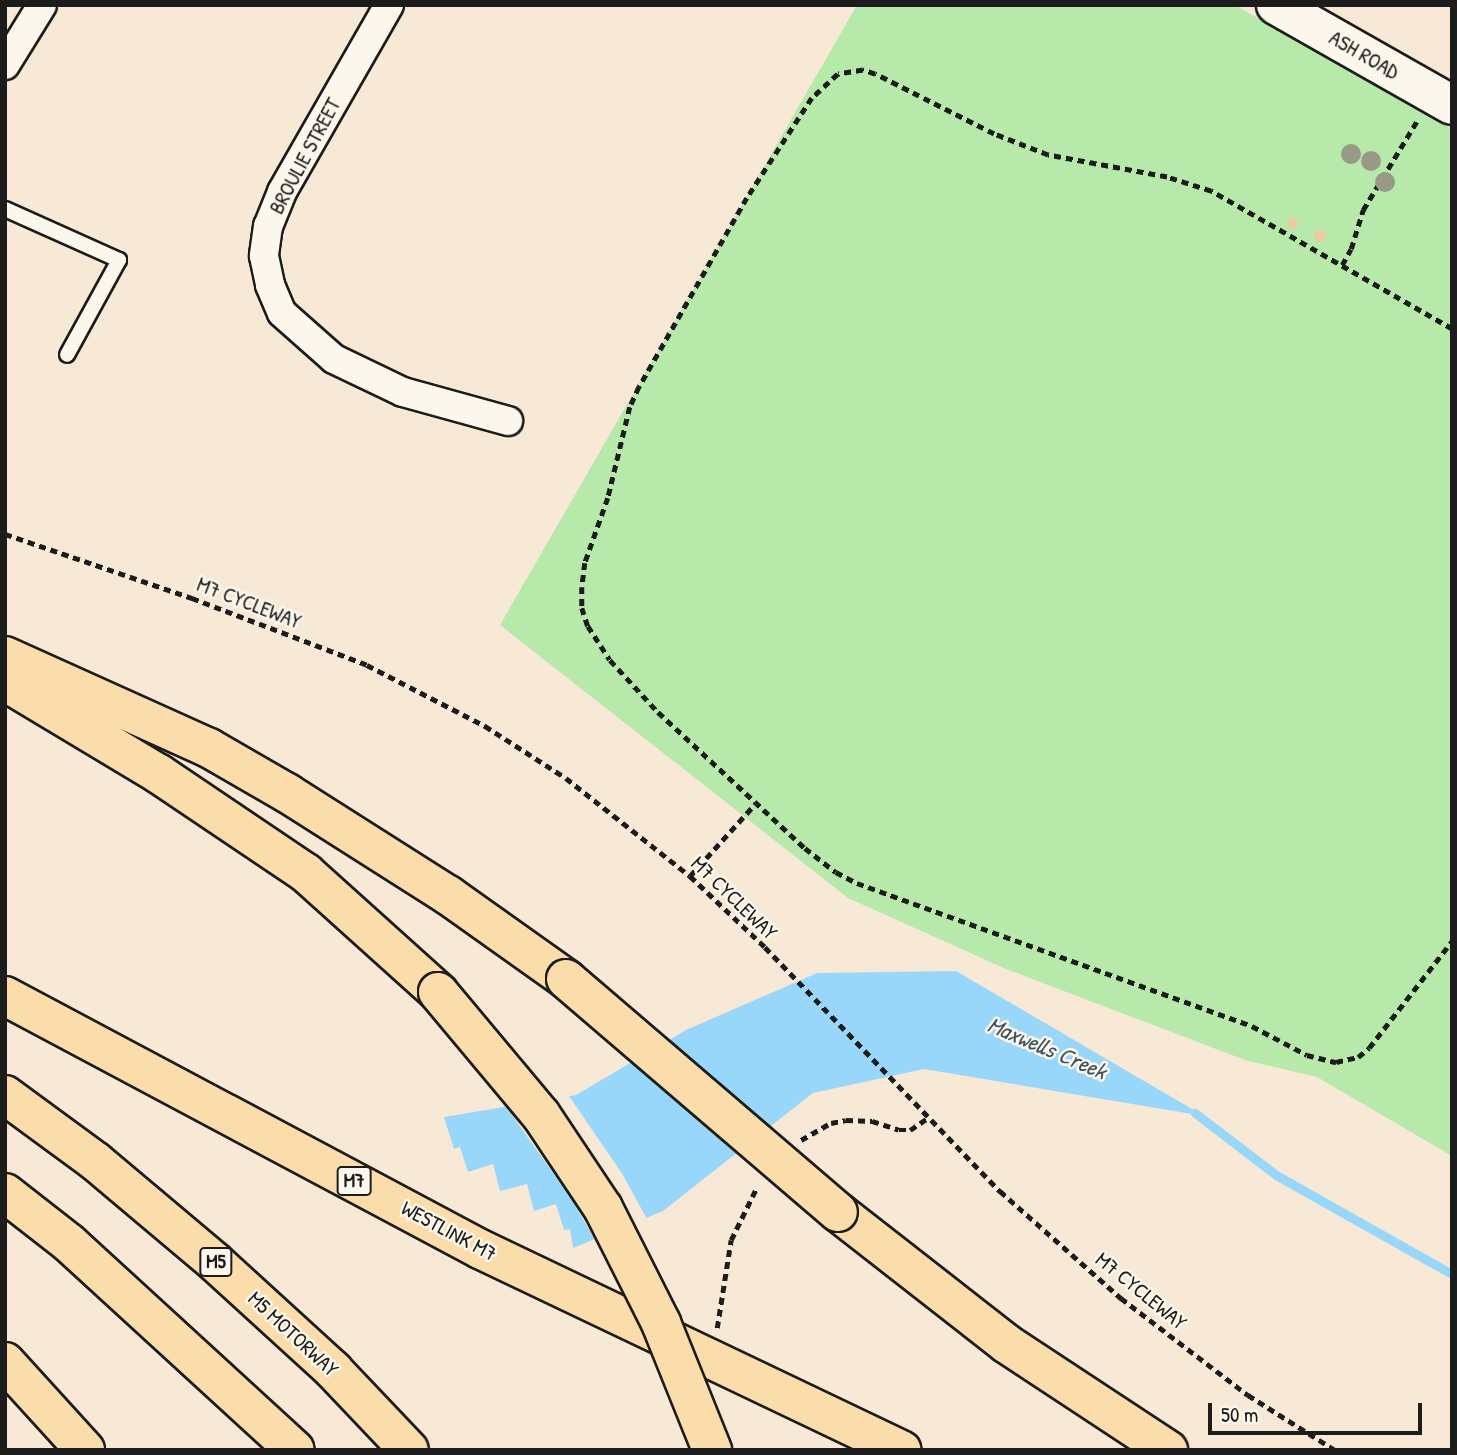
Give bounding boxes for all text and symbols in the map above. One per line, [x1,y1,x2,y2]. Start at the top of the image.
street label: ASH ROAD [1325,25,1403,85]
street label: BROULIE STREET [264,94,346,218]
street label: M7 CYCLEWAY [193,572,305,634]
street label: M7 CYCLEWAY [686,851,782,945]
water label: Maxwells Creek [984,1011,1110,1085]
road number: M7 [336,1166,372,1196]
street label: WESTLINK M7 [397,1195,501,1267]
road number: M5 [198,1246,234,1278]
street label: M7 CYCLEWAY [1090,1247,1192,1335]
street label: M5 MOTORWAY [243,1286,343,1382]
scale bar [1212,1388,1426,1432]
text: 50 m [1221,1400,1258,1429]

